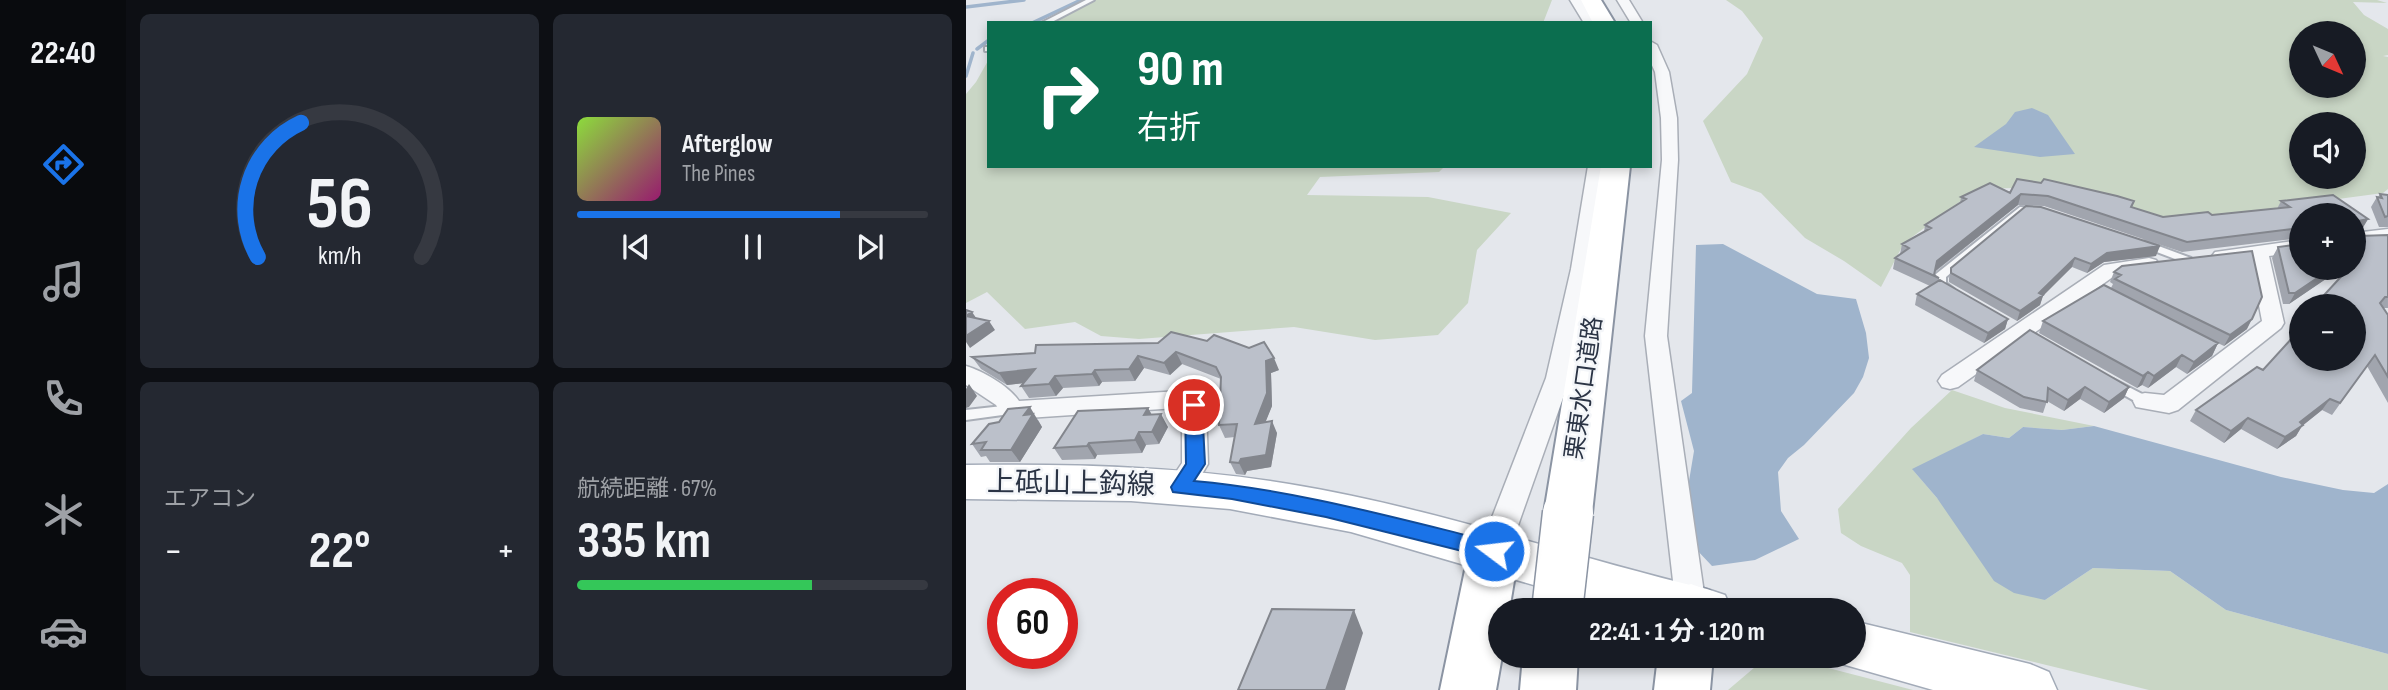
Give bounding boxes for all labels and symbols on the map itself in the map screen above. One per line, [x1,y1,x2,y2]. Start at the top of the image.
north arrow [2289,21,2366,98]
street label: 栗東水口道路 [1560,315,1608,461]
pin [1164,375,1224,435]
street label: 上砥山上鈎線 [987,466,1155,502]
position arrow [1457,514,1531,588]
speed limit sign: 60 [987,578,1078,669]

